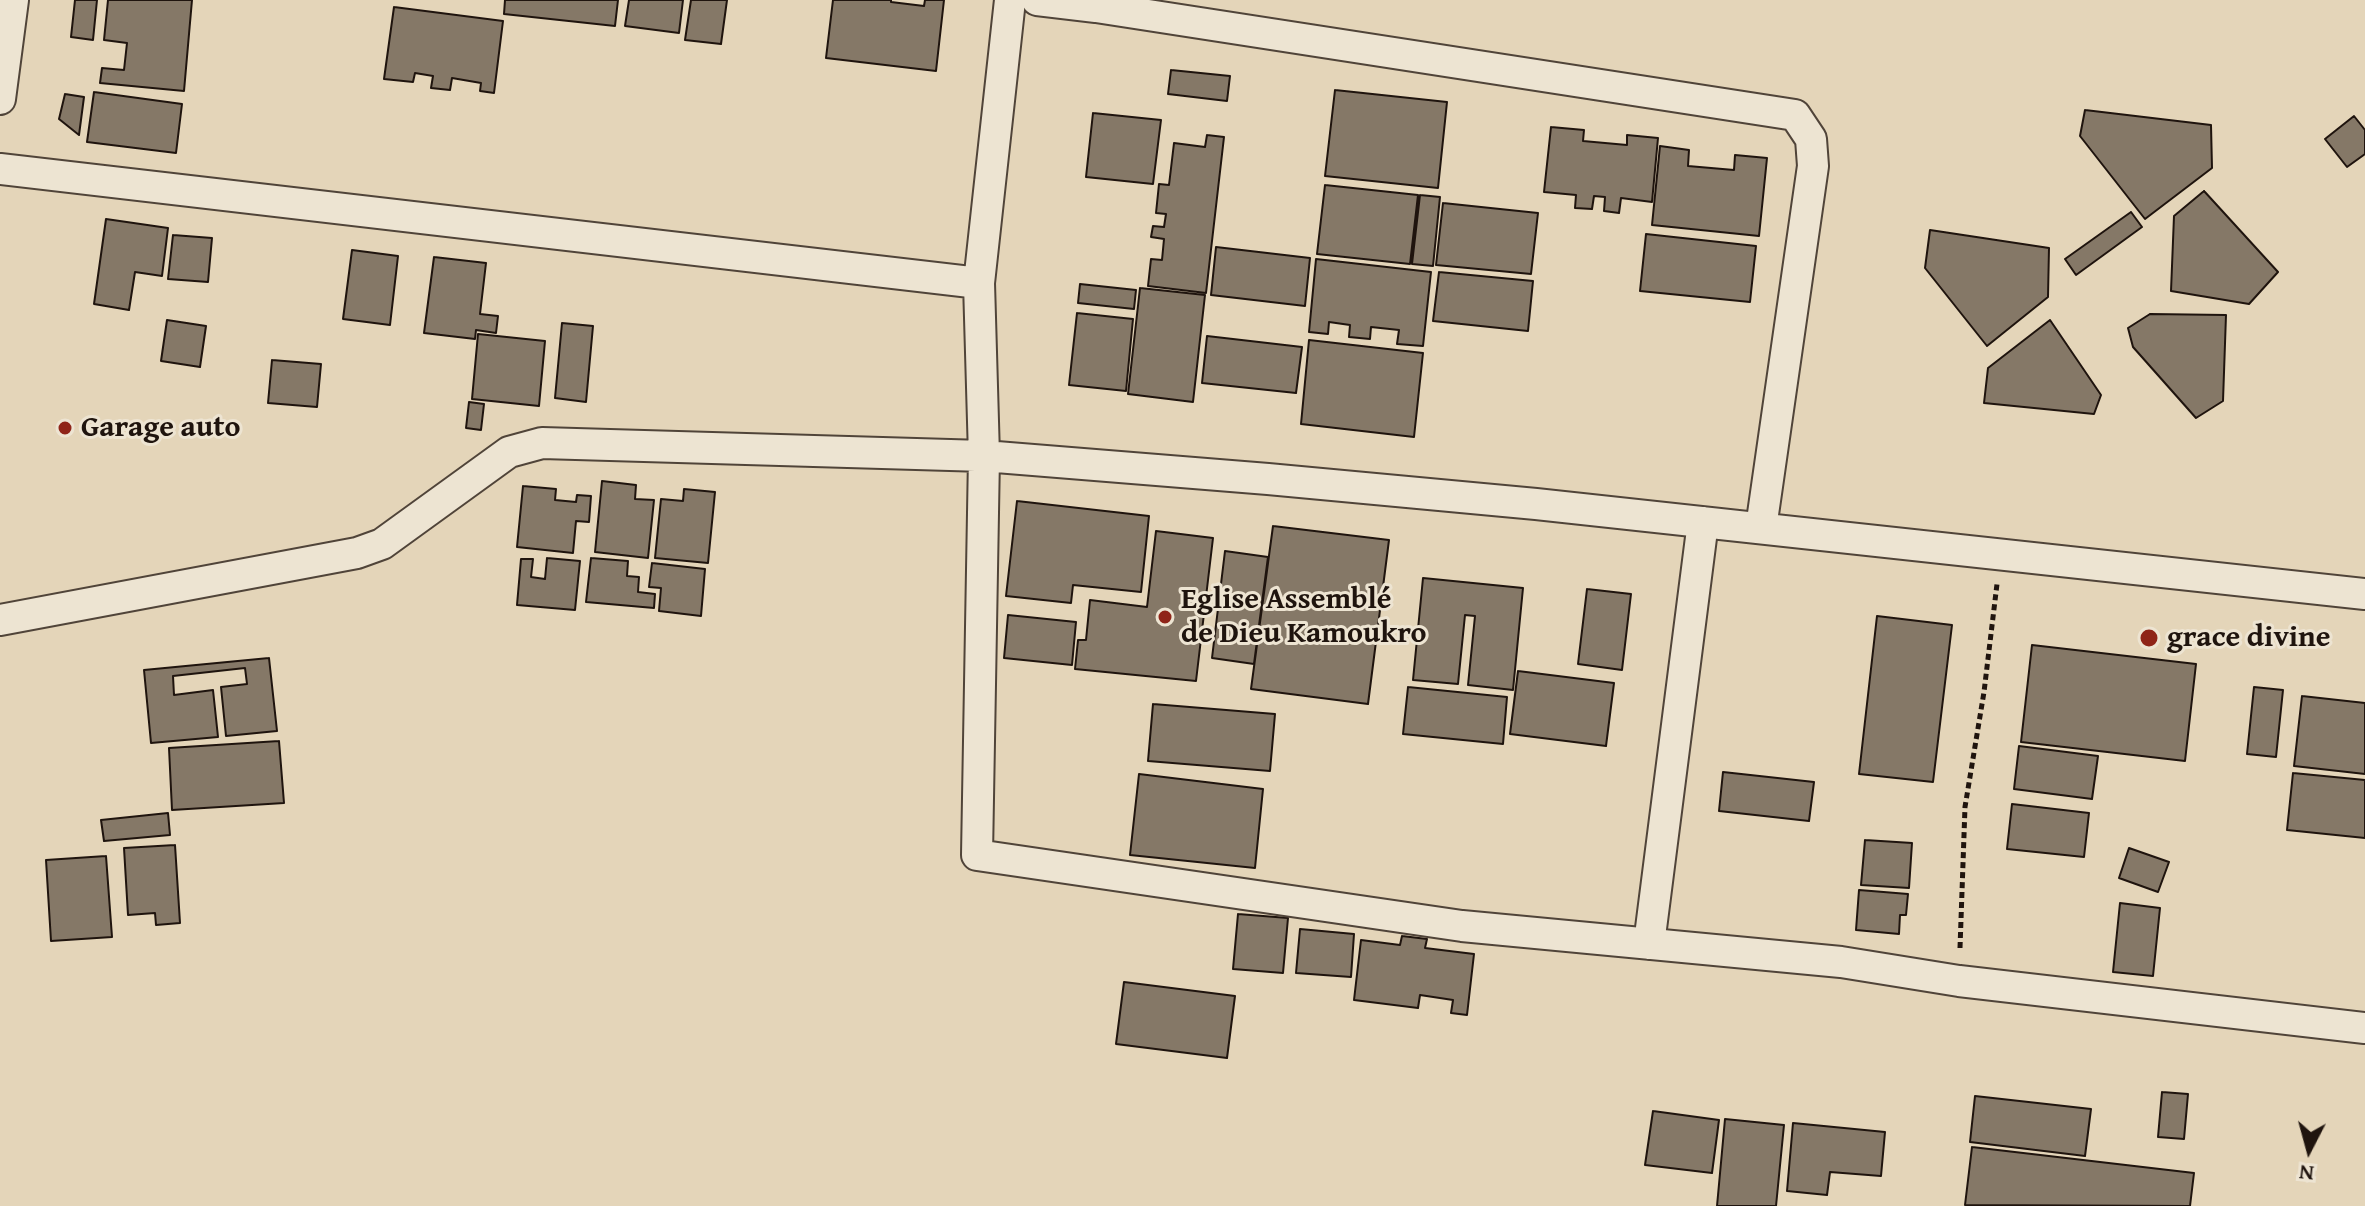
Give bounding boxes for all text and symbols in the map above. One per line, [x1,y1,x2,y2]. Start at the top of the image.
place label: Garage auto [81,410,241,446]
marker: Garage auto [56,419,74,437]
place label: Eglise Assemblé de Dieu Kamoukro [1181,582,1427,652]
marker: Eglise Assemblé de Dieu Kamoukro [1156,608,1174,626]
place label: grace divine [2167,620,2331,656]
marker: grace divine [2138,627,2160,649]
north arrow [2269,1110,2349,1190]
text: N [2297,1157,2315,1191]

